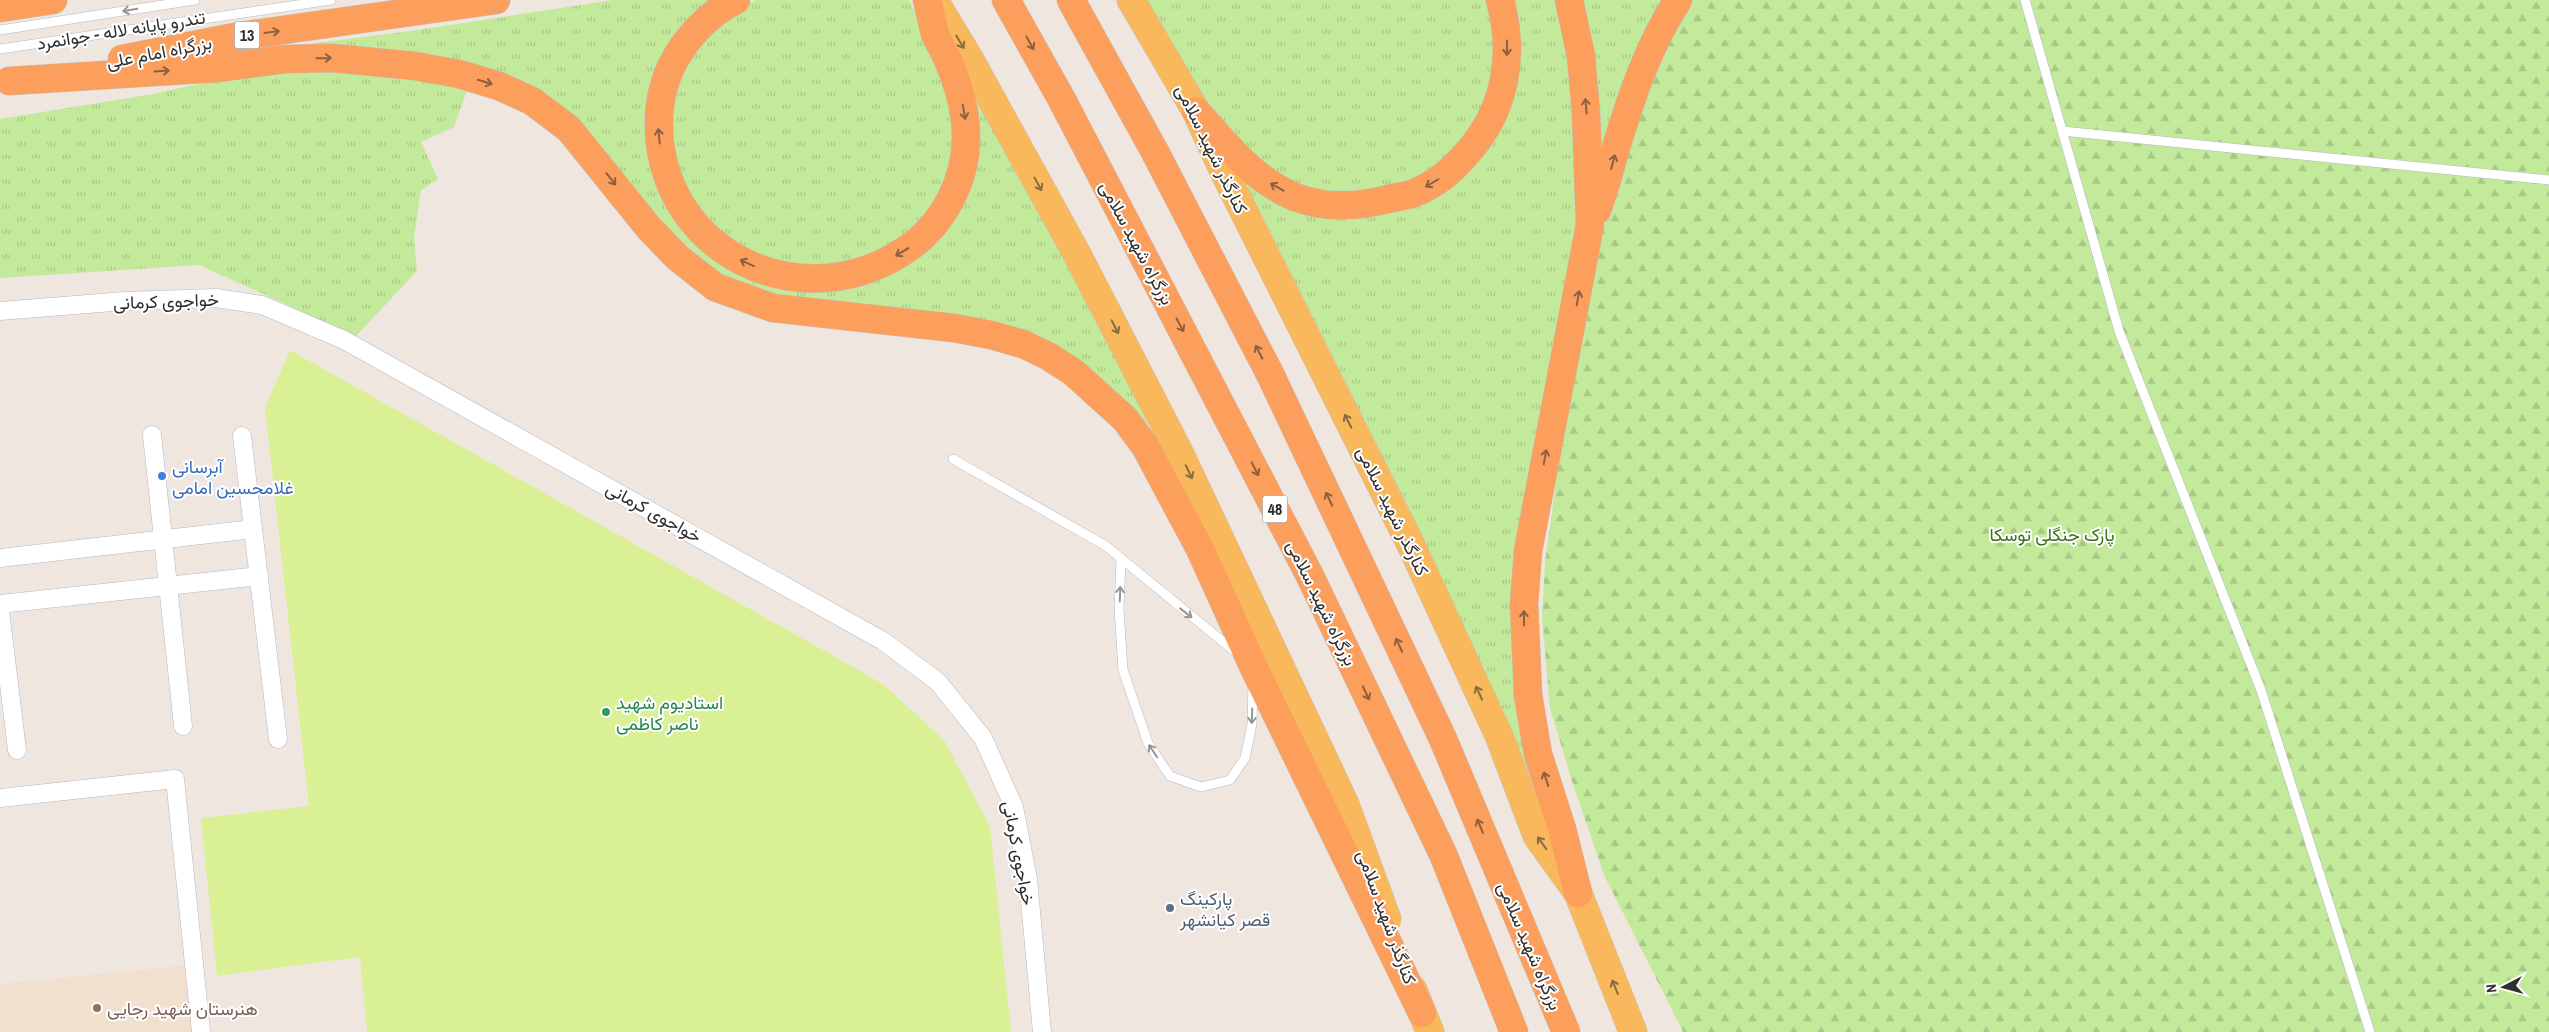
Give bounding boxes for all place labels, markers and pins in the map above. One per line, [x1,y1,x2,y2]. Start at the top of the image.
place label: آبرسانی غلامحسین امامی [172,454,294,500]
marker: آبرسانی غلامحسین امامی [156,470,168,482]
place label: استادیوم شهید ناصر کاظمی [616,690,723,736]
marker: استادیوم شهید ناصر کاظمی [600,706,612,718]
place label: پارکینگ قصر کیانشهر [1179,886,1270,932]
marker: پارکینگ قصر کیانشهر [1164,902,1176,914]
place label: هنرستان شهید رجایی [107,996,258,1021]
marker: هنرستان شهید رجایی [91,1002,103,1014]

